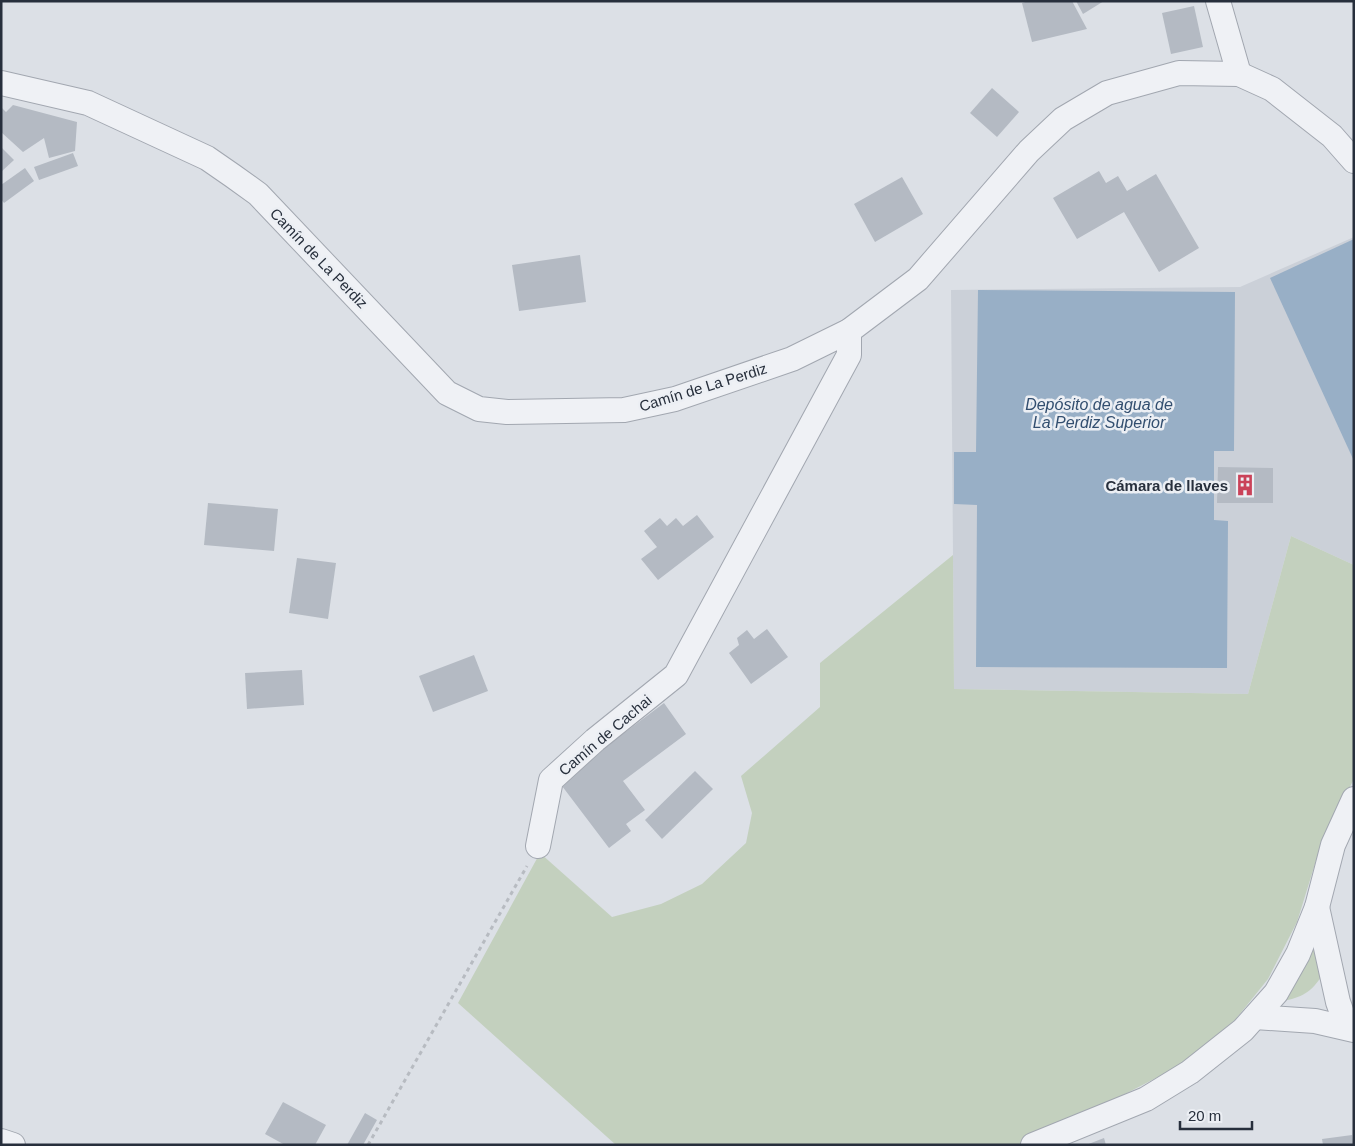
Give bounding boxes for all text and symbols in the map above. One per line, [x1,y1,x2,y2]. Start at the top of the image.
street label: Camín de La Perdiz [267,204,371,312]
street label: Camín de La Perdiz [637,359,769,415]
water label: Depósito de agua de La Perdiz Superior [1025,396,1173,431]
building icon: Cámara de llaves [1232,472,1258,498]
place label: Cámara de llaves [1105,477,1228,494]
street label: Camín de Cachai [555,691,655,779]
scale bar [1180,1098,1252,1130]
text: 20 m [1188,1107,1221,1124]

